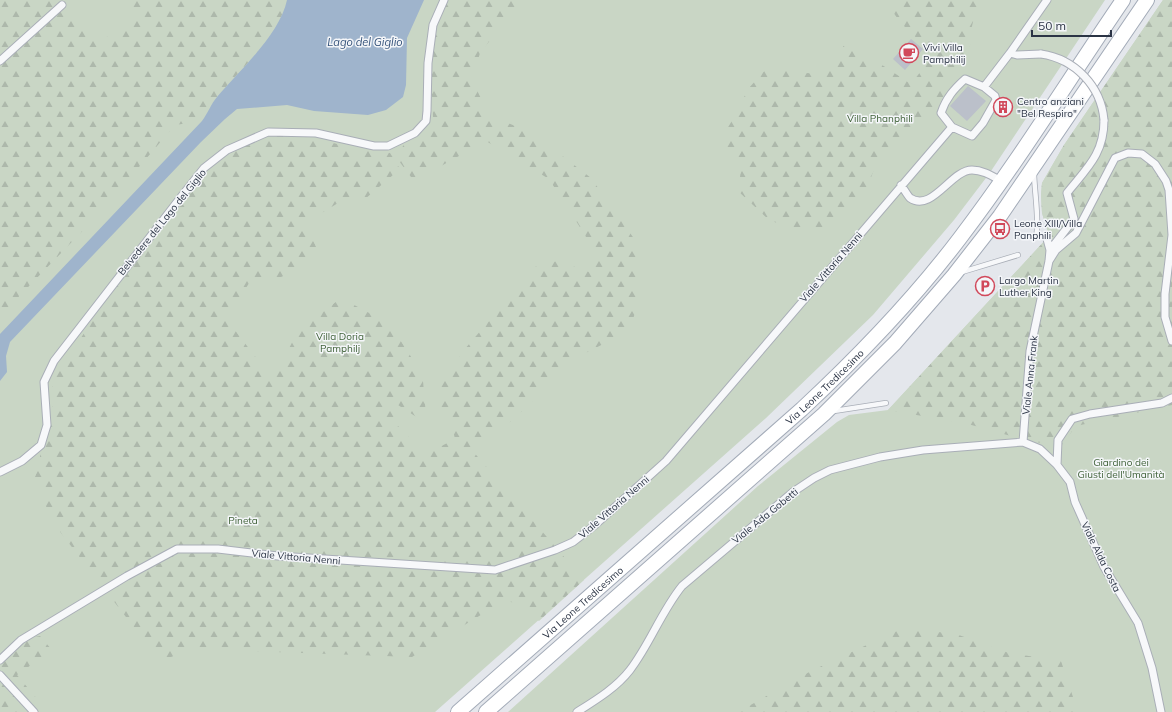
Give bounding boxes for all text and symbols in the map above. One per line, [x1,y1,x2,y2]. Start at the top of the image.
scale bar [1032,12,1111,38]
text: 50 m [1038,18,1066,33]
water label: Lago del Giglio [327,35,403,49]
place label: Vivi Villa Pamphilij [923,41,965,66]
cafe icon: Vivi Villa Pamphilij [898,42,920,64]
place label: Centro anziani "Bel Respiro" [1017,95,1084,120]
building icon: Centro anziani "Bel Respiro" [992,96,1014,118]
park label: Villa Phanphili [847,112,913,125]
street label: Belvedere del Lago del Giglio [115,166,209,278]
place label: Leone XIII/Villa Panphili [1014,217,1082,242]
bus stop icon: Leone XIII/Villa Panphili [989,218,1011,240]
street label: Viale Vittoria Nenni [797,229,865,305]
place label: Largo Martin Luther King [999,274,1059,299]
parking icon: Largo Martin Luther King [974,275,996,297]
park label: Villa Doria Pamphilj [316,330,364,355]
street label: Viale Anna Frank [1019,334,1041,415]
street label: Via Leone Tredicesimo [783,346,867,427]
park label: Giardino dei Giusti dell'Umanità [1077,456,1165,481]
street label: Viale Vittoria Nenni [576,473,652,541]
street label: Viale Ada Gobetti [729,485,801,547]
park label: Pineta [228,514,258,527]
street label: Viale Alda Costa [1078,520,1124,594]
street label: Viale Vittoria Nenni [251,547,341,567]
street label: Via Leone Tredicesimo [539,563,626,641]

